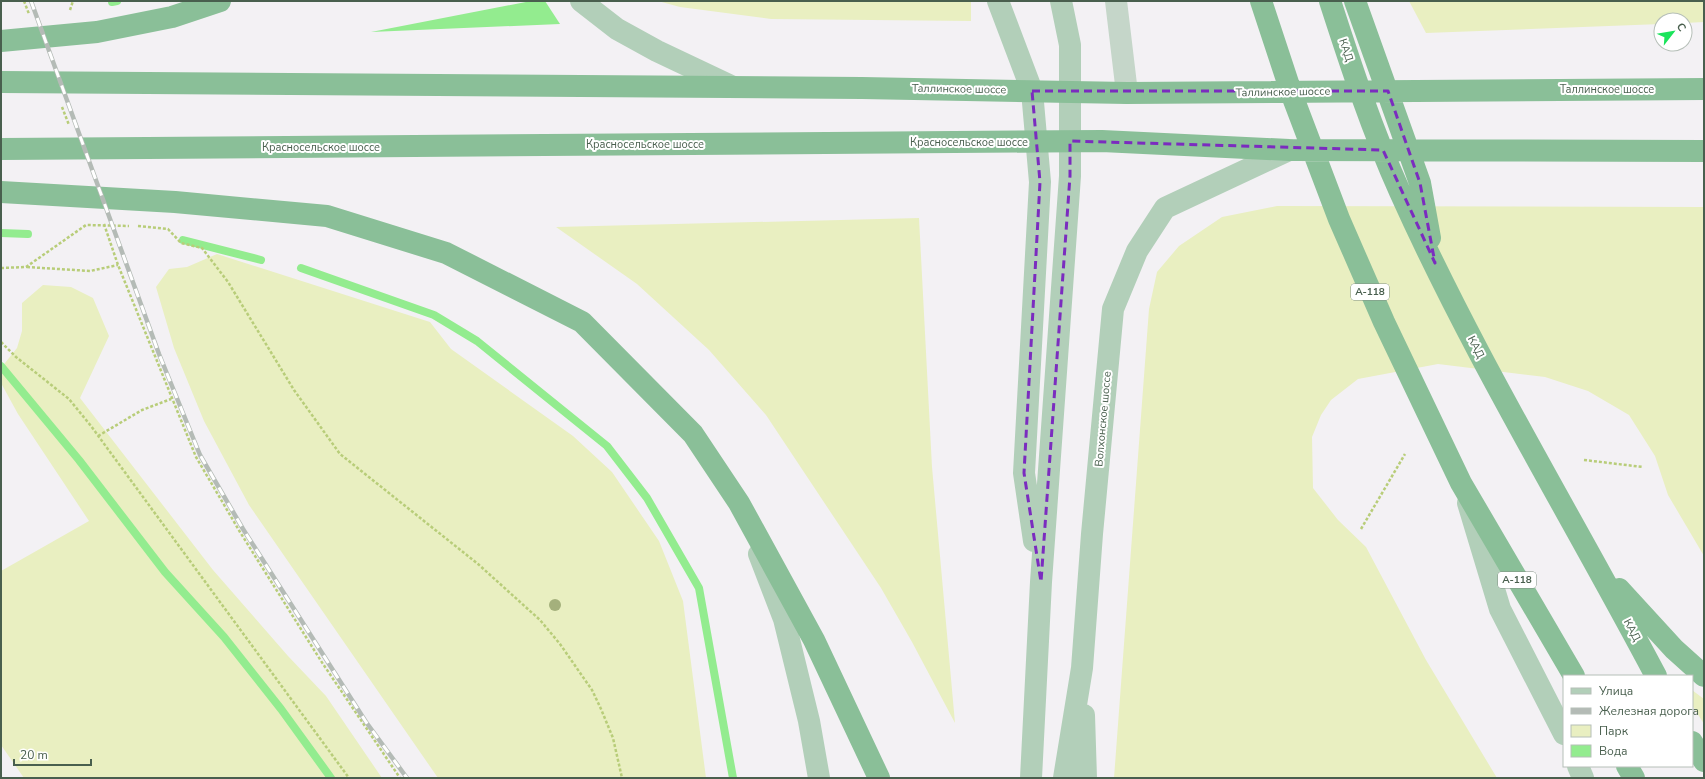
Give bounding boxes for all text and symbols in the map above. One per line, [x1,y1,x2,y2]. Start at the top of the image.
north arrow [1653,12,1693,52]
text: С [1673,20,1690,35]
street label: КАД [1335,37,1357,64]
street label: Таллинское шоссе [912,81,1006,97]
street label: Таллинское шоссе [1560,82,1654,97]
street label: Таллинское шоссе [1236,84,1330,100]
street label: Красносельское шоссе [910,135,1028,150]
street label: Красносельское шоссе [586,137,704,152]
street label: Красносельское шоссе [262,140,380,155]
road number: А-118 [1351,284,1389,300]
street label: КАД [1464,333,1488,361]
street label: Волхонское шоссе [1091,371,1115,467]
road number: А-118 [1498,572,1536,588]
street label: КАД [1620,616,1644,644]
legend [1563,675,1693,767]
text: Улица [1598,683,1633,699]
text: Железная дорога [1599,703,1699,719]
text: Парк [1599,723,1629,739]
scale bar [14,741,91,767]
text: Вода [1599,743,1627,759]
text: 20 m [20,747,48,763]

